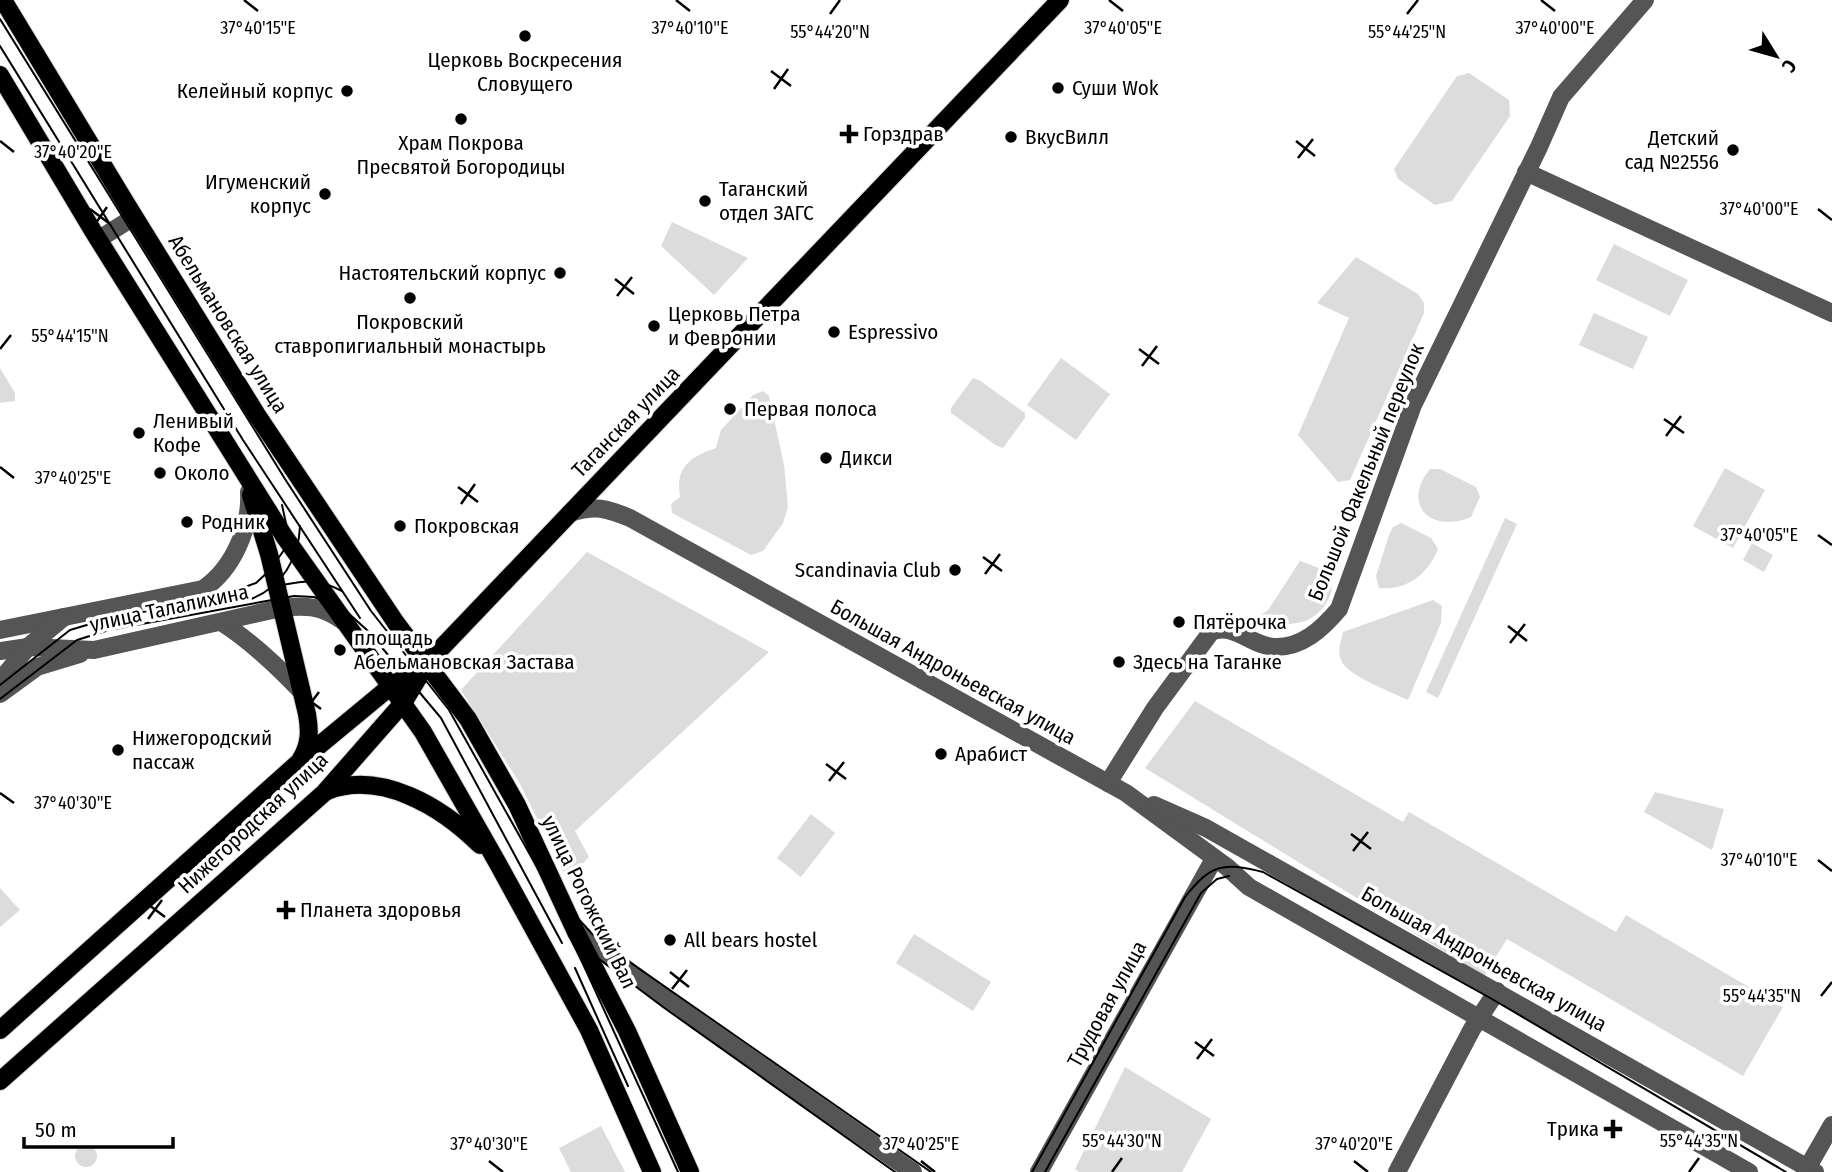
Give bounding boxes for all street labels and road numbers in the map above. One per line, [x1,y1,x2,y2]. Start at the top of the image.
street label: Абельмановская улица [163,230,293,418]
street label: Большой Факельный переулок [1302,339,1430,605]
street label: Таганская улица [566,361,686,483]
street label: улица Талалихина [87,578,251,638]
street label: Большая Андроньевская улица [826,594,1080,750]
street label: Нижегородская улица [173,747,333,899]
street label: улица Рогожский Вал [536,811,642,993]
street label: Большая Андроньевская улица [1357,881,1611,1037]
street label: Трудовая улица [1062,936,1152,1072]

